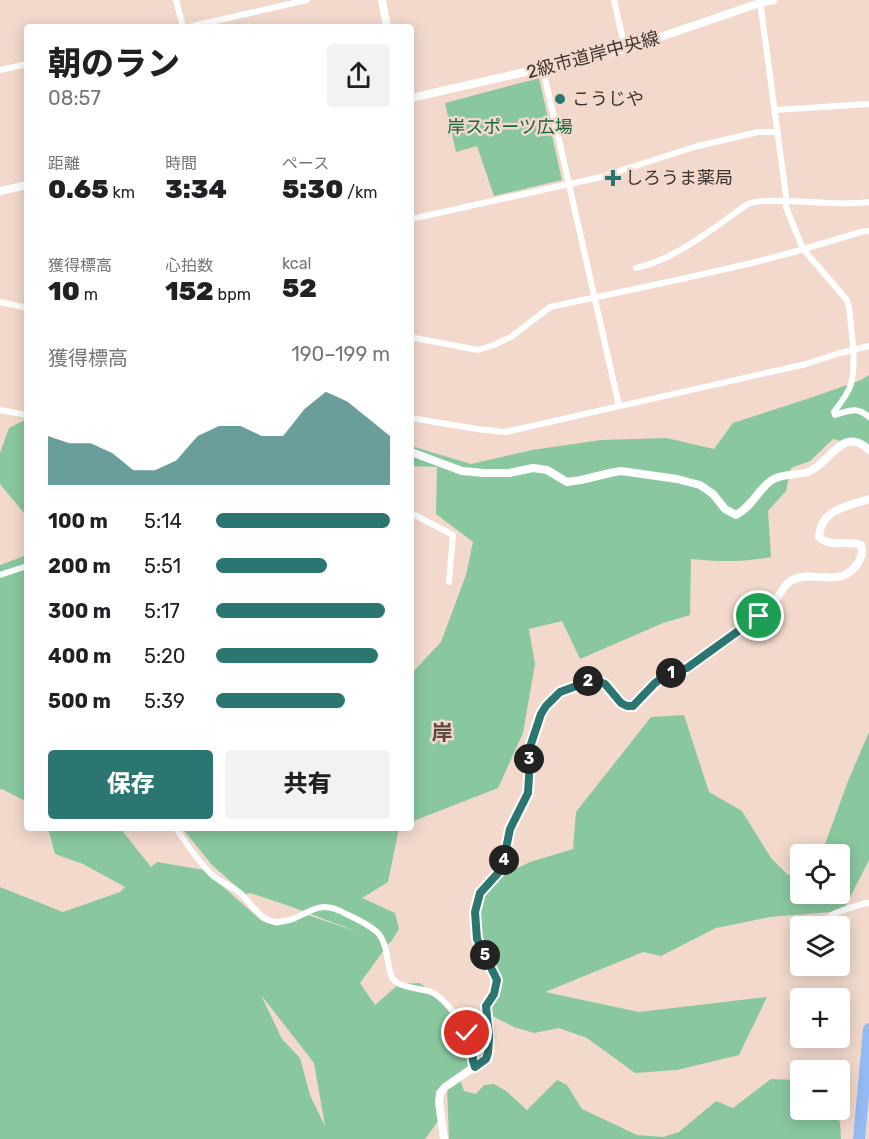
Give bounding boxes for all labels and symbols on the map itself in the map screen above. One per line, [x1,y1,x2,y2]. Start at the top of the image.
street label: 2級市道岸中央線 [524,27,662,83]
place label: こうじや [572,88,644,110]
marker: こうじや [553,92,567,106]
park label: 岸スポーツ広場 [447,116,573,138]
place label: しろうま薬局 [625,167,733,189]
marker: しろうま薬局 [606,171,620,185]
pin [733,590,784,641]
pin: 1 [656,658,686,688]
pin: 2 [573,666,603,696]
district label: 岸 [432,720,453,745]
pin: 3 [514,744,544,774]
pin: 4 [489,845,519,875]
pin: 5 [470,940,500,970]
pin [441,1007,492,1058]

